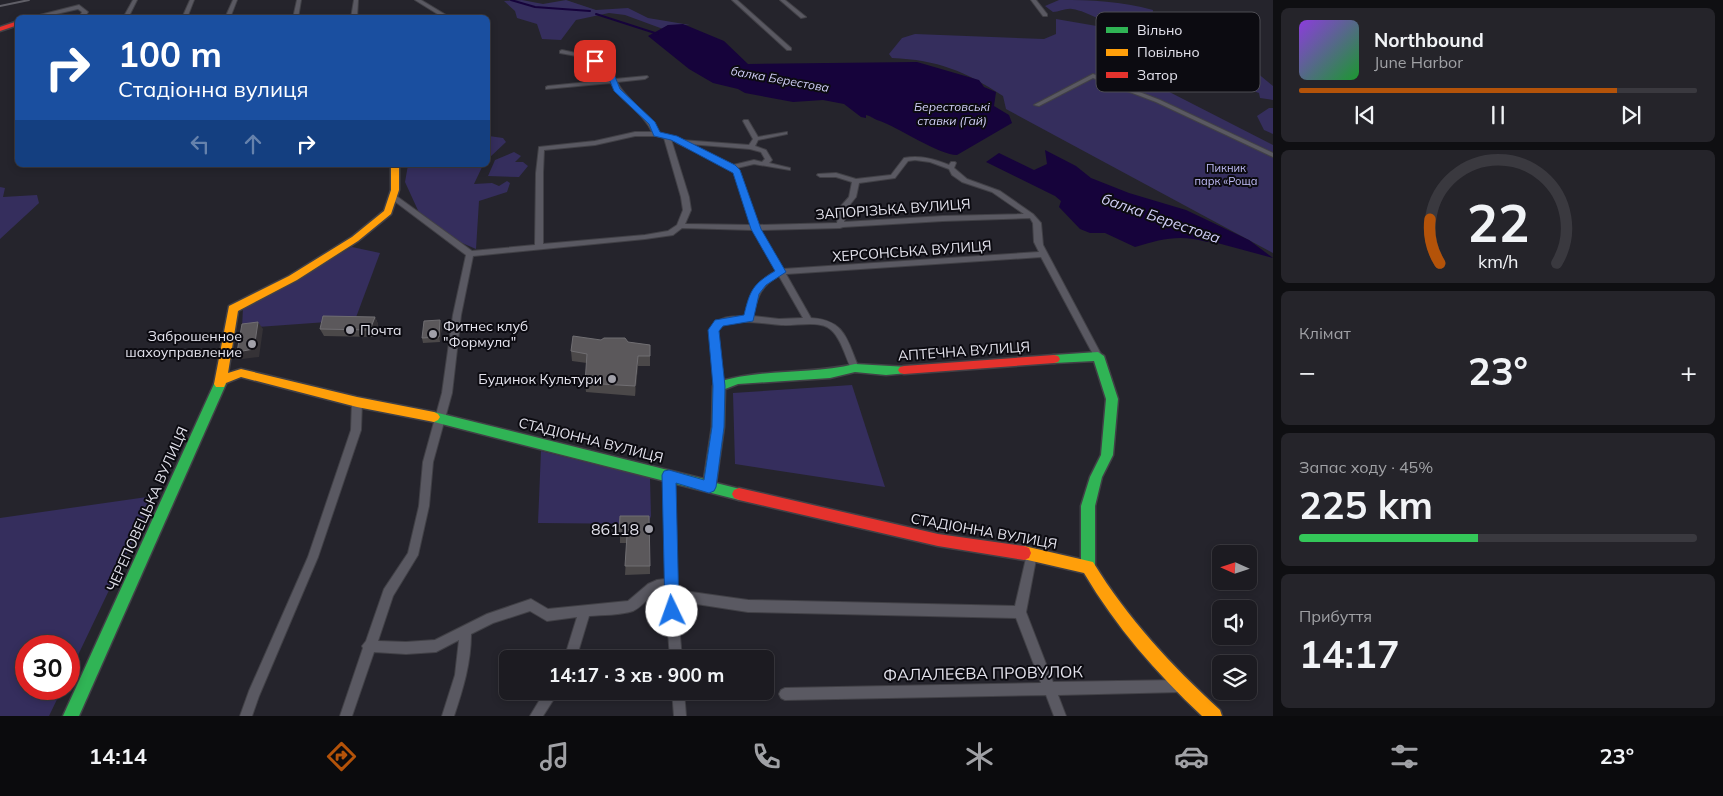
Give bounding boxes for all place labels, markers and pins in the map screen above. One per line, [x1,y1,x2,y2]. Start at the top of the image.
pin [574,40,616,82]
place label: Фитнес клуб "Формула" [443,317,528,351]
place label: Почта [360,321,402,339]
marker: Почта [344,324,356,336]
place label: Заброшенное шахоуправление [125,327,242,361]
marker: Фитнес клуб "Формула" [427,328,439,340]
marker: Заброшенное шахоуправление [246,338,258,350]
place label: Будинок Культури [478,370,602,388]
marker: Будинок Культури [606,373,618,385]
place label: 86118 [591,519,639,539]
marker: 86118 [643,523,655,535]

